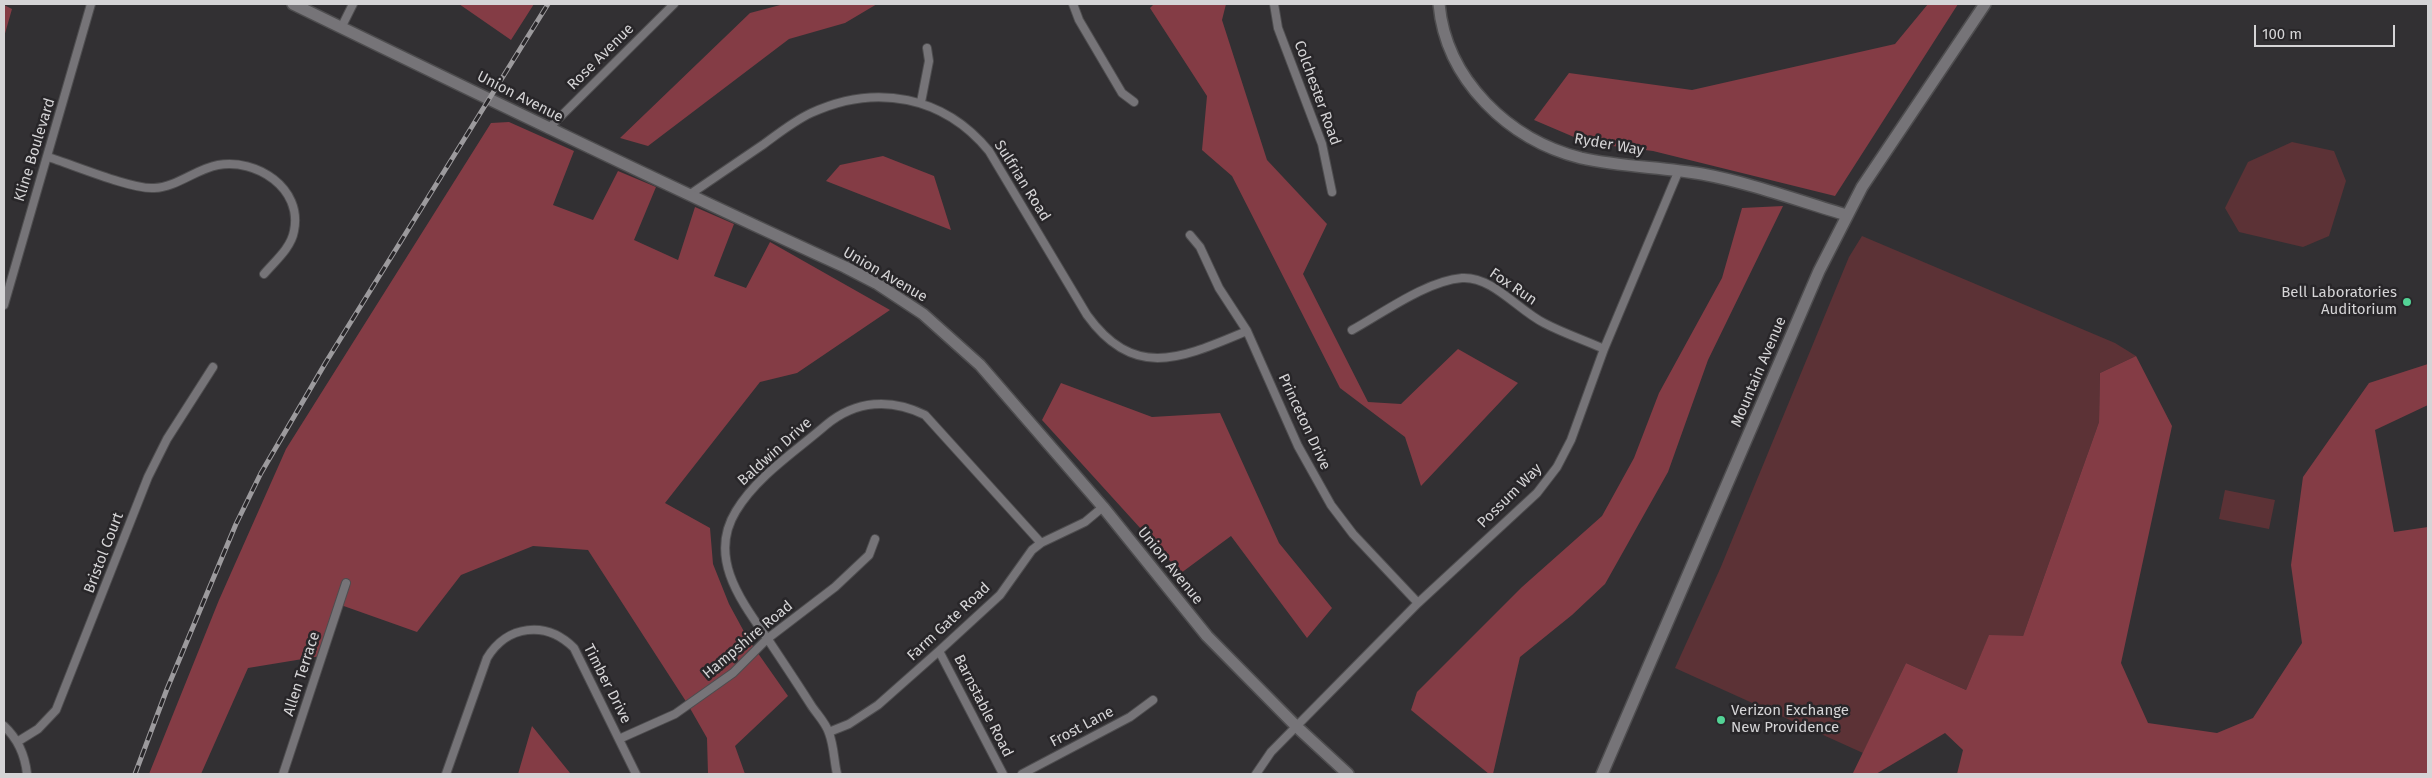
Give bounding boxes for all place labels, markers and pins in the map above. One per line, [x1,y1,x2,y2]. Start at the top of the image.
place label: Bell Laboratories Auditorium [2281,284,2397,319]
marker: Bell Laboratories Auditorium [2401,296,2413,308]
place label: Verizon Exchange New Providence [1731,702,1849,737]
marker: Verizon Exchange New Providence [1715,714,1727,726]

